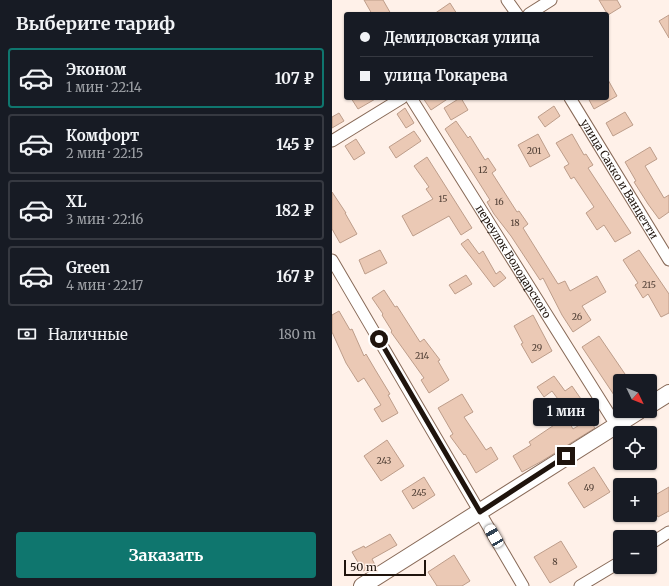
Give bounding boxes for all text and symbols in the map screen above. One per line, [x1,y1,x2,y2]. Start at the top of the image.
text: Выберите тариф [16,12,175,35]
text: Демидовская улица [384,28,540,47]
icon: car [18,60,54,96]
text: Эконом [66,60,126,79]
text: улица Токарева [384,66,508,85]
text: 107 ₽ [275,69,314,88]
text: 1 мин · 22:14 [66,79,142,96]
street label: улица Сакко и Ванцетти [578,117,662,242]
icon: car [18,126,54,162]
text: Комфорт [66,126,139,145]
text: 145 ₽ [276,135,314,154]
text: 2 мин · 22:15 [66,145,143,162]
house number: 201 [527,145,541,156]
house number: 12 [478,164,488,175]
icon: car [18,192,54,228]
text: XL [66,192,87,211]
house number: 15 [438,193,448,204]
house number: 16 [494,196,504,207]
text: 182 ₽ [275,201,314,220]
street label: переулок Володарского [473,202,555,321]
text: 3 мин · 22:16 [66,211,143,228]
house number: 18 [510,217,520,228]
icon: car [18,258,54,294]
text: Green [66,258,110,277]
text: 167 ₽ [276,267,314,286]
text: 4 мин · 22:17 [66,277,143,294]
house number: 215 [642,279,656,290]
house number: 26 [572,311,583,322]
icon: cash [16,323,38,345]
text: Наличные [48,325,128,344]
text: 180 m [278,326,316,343]
route start [370,330,388,348]
house number: 29 [532,342,542,353]
house number: 214 [415,350,430,361]
north arrow [613,374,657,418]
map controls [613,374,657,574]
callout: 1 мин [533,398,599,426]
text: 1 мин [547,403,585,420]
button: locate [613,426,657,470]
route end [557,447,575,465]
house number: 243 [377,455,392,466]
button: + [613,478,657,522]
house number: 49 [584,482,594,493]
house number: 245 [411,487,427,498]
car [483,523,505,549]
button: − [613,530,657,574]
button: Заказать [16,532,316,578]
house number: 8 [552,556,558,567]
scale bar [344,558,426,577]
text: 50 m [350,560,377,574]

